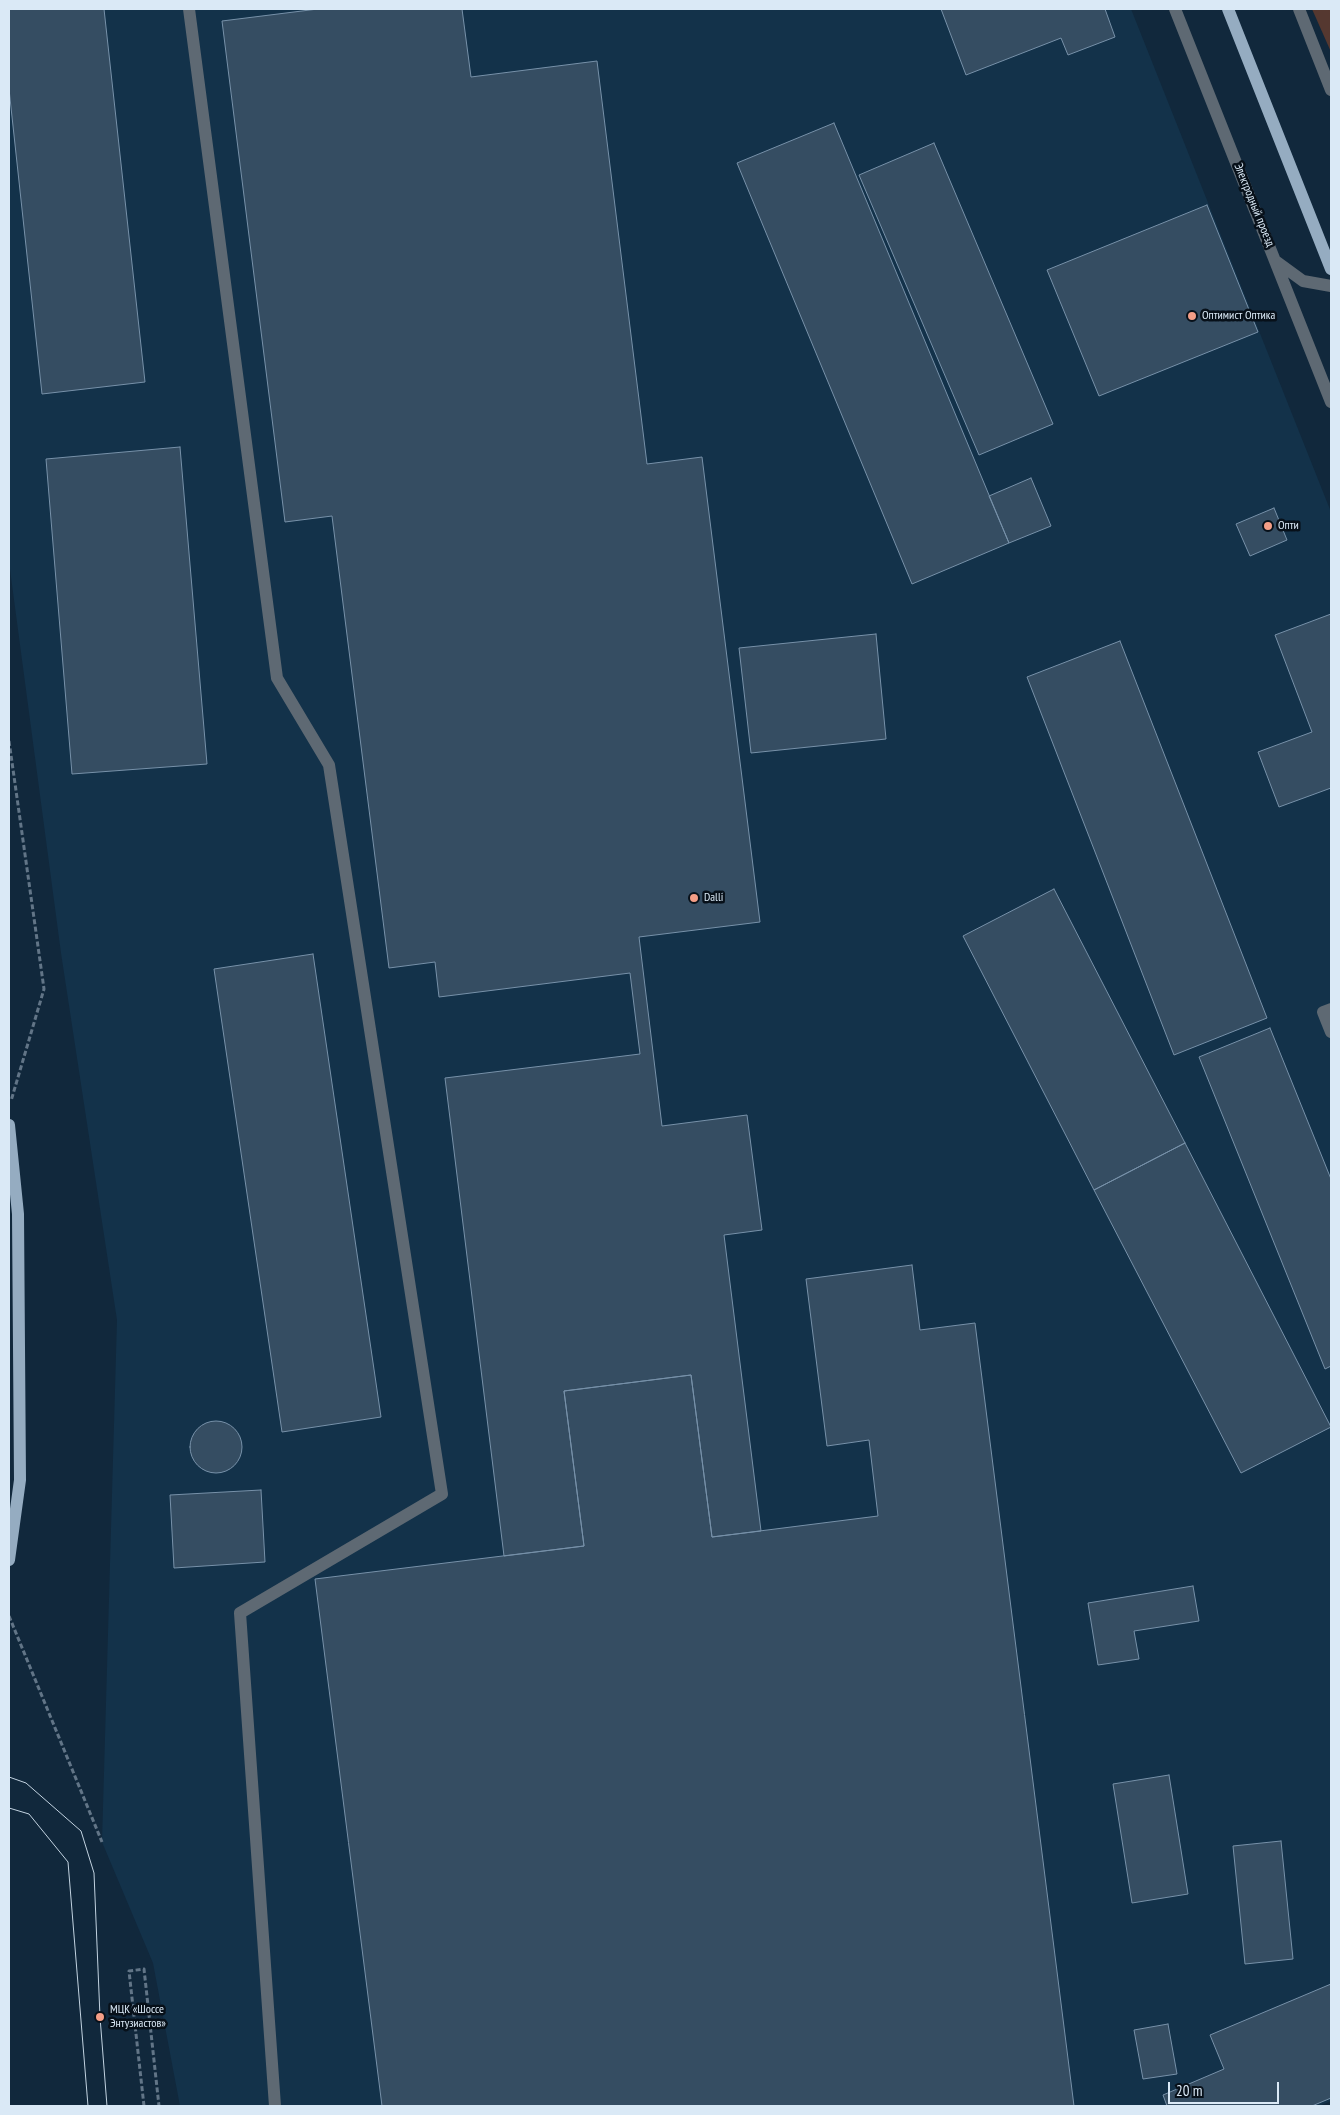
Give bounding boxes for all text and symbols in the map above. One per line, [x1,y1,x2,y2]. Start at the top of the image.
street label: Электродный проезд [1231,161,1277,249]
place label: Оптимист Оптика [1202,309,1275,323]
marker: Оптимист Оптика [1186,310,1198,322]
place label: Опти [1278,519,1299,533]
marker: Опти [1262,520,1274,532]
place label: Dalli [704,891,723,905]
marker: Dalli [688,892,700,904]
place label: МЦК «Шоссе Энтузиастов» [110,2003,166,2031]
marker: МЦК «Шоссе Энтузиастов» [94,2011,106,2023]
scale bar [1170,2072,1281,2104]
text: 20 m [1176,2081,1202,2100]

